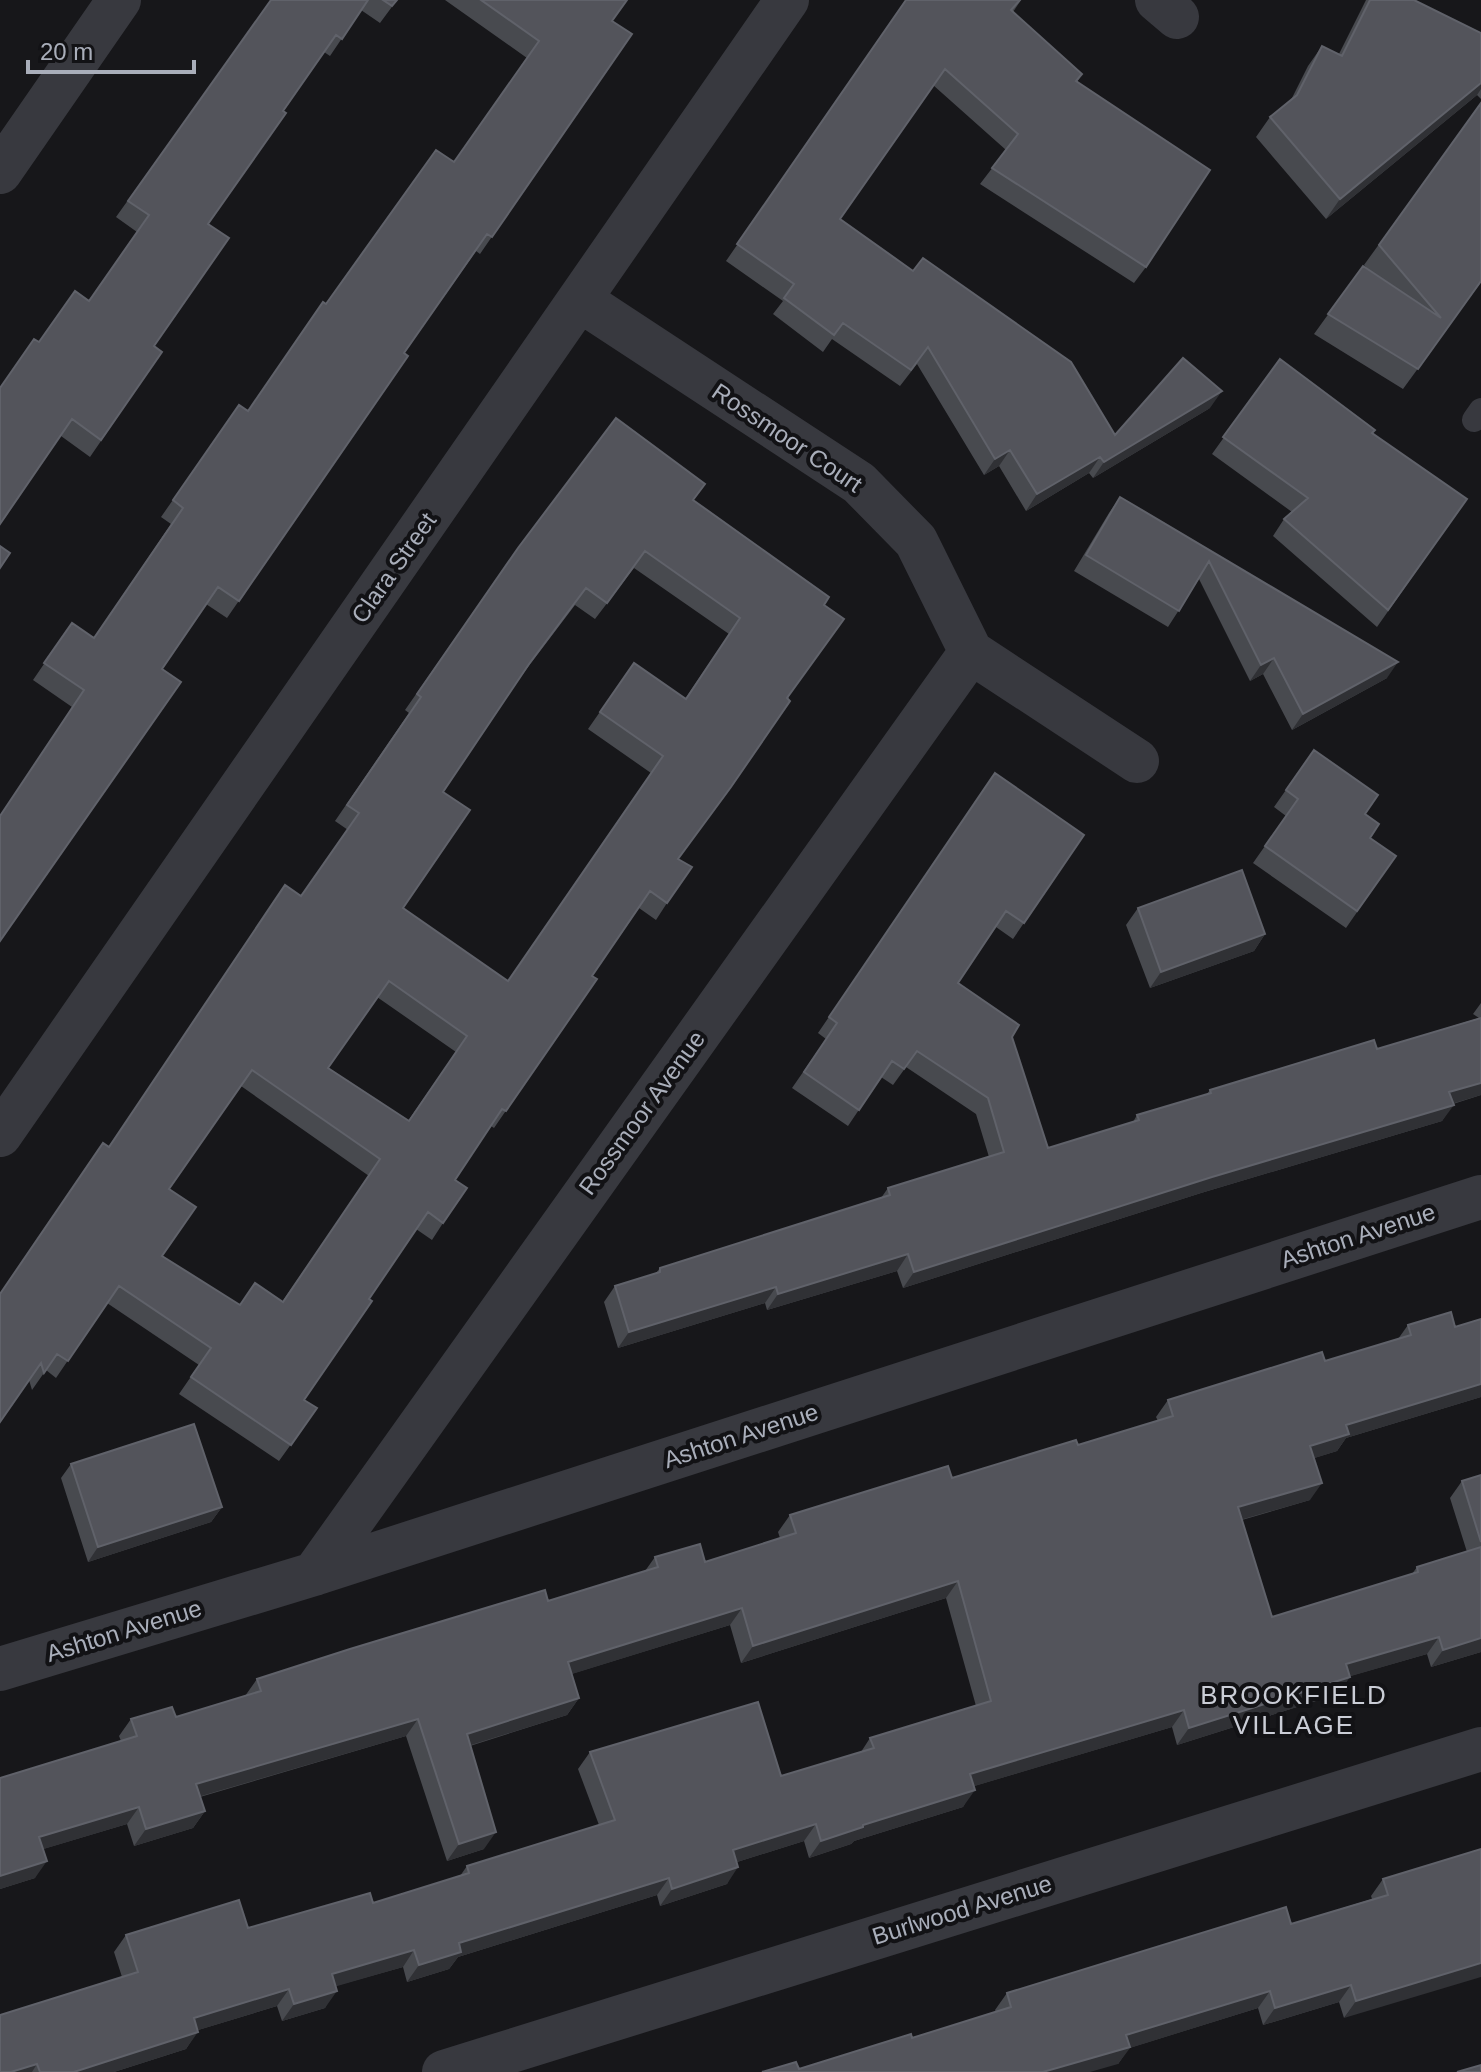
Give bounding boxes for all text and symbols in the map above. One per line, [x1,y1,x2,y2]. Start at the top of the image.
scale bar [28,24,194,74]
text: 20 m [40,38,93,65]
street label: Rossmoor Court [707,378,868,498]
street label: Clara Street [346,507,442,628]
street label: Rossmoor Avenue [573,1026,710,1200]
street label: Ashton Avenue [1277,1198,1439,1273]
street label: Ashton Avenue [660,1398,822,1473]
street label: Ashton Avenue [43,1594,205,1667]
district label: BROOKFIELD VILLAGE [1200,1680,1388,1740]
street label: Burlwood Avenue [869,1869,1055,1950]

